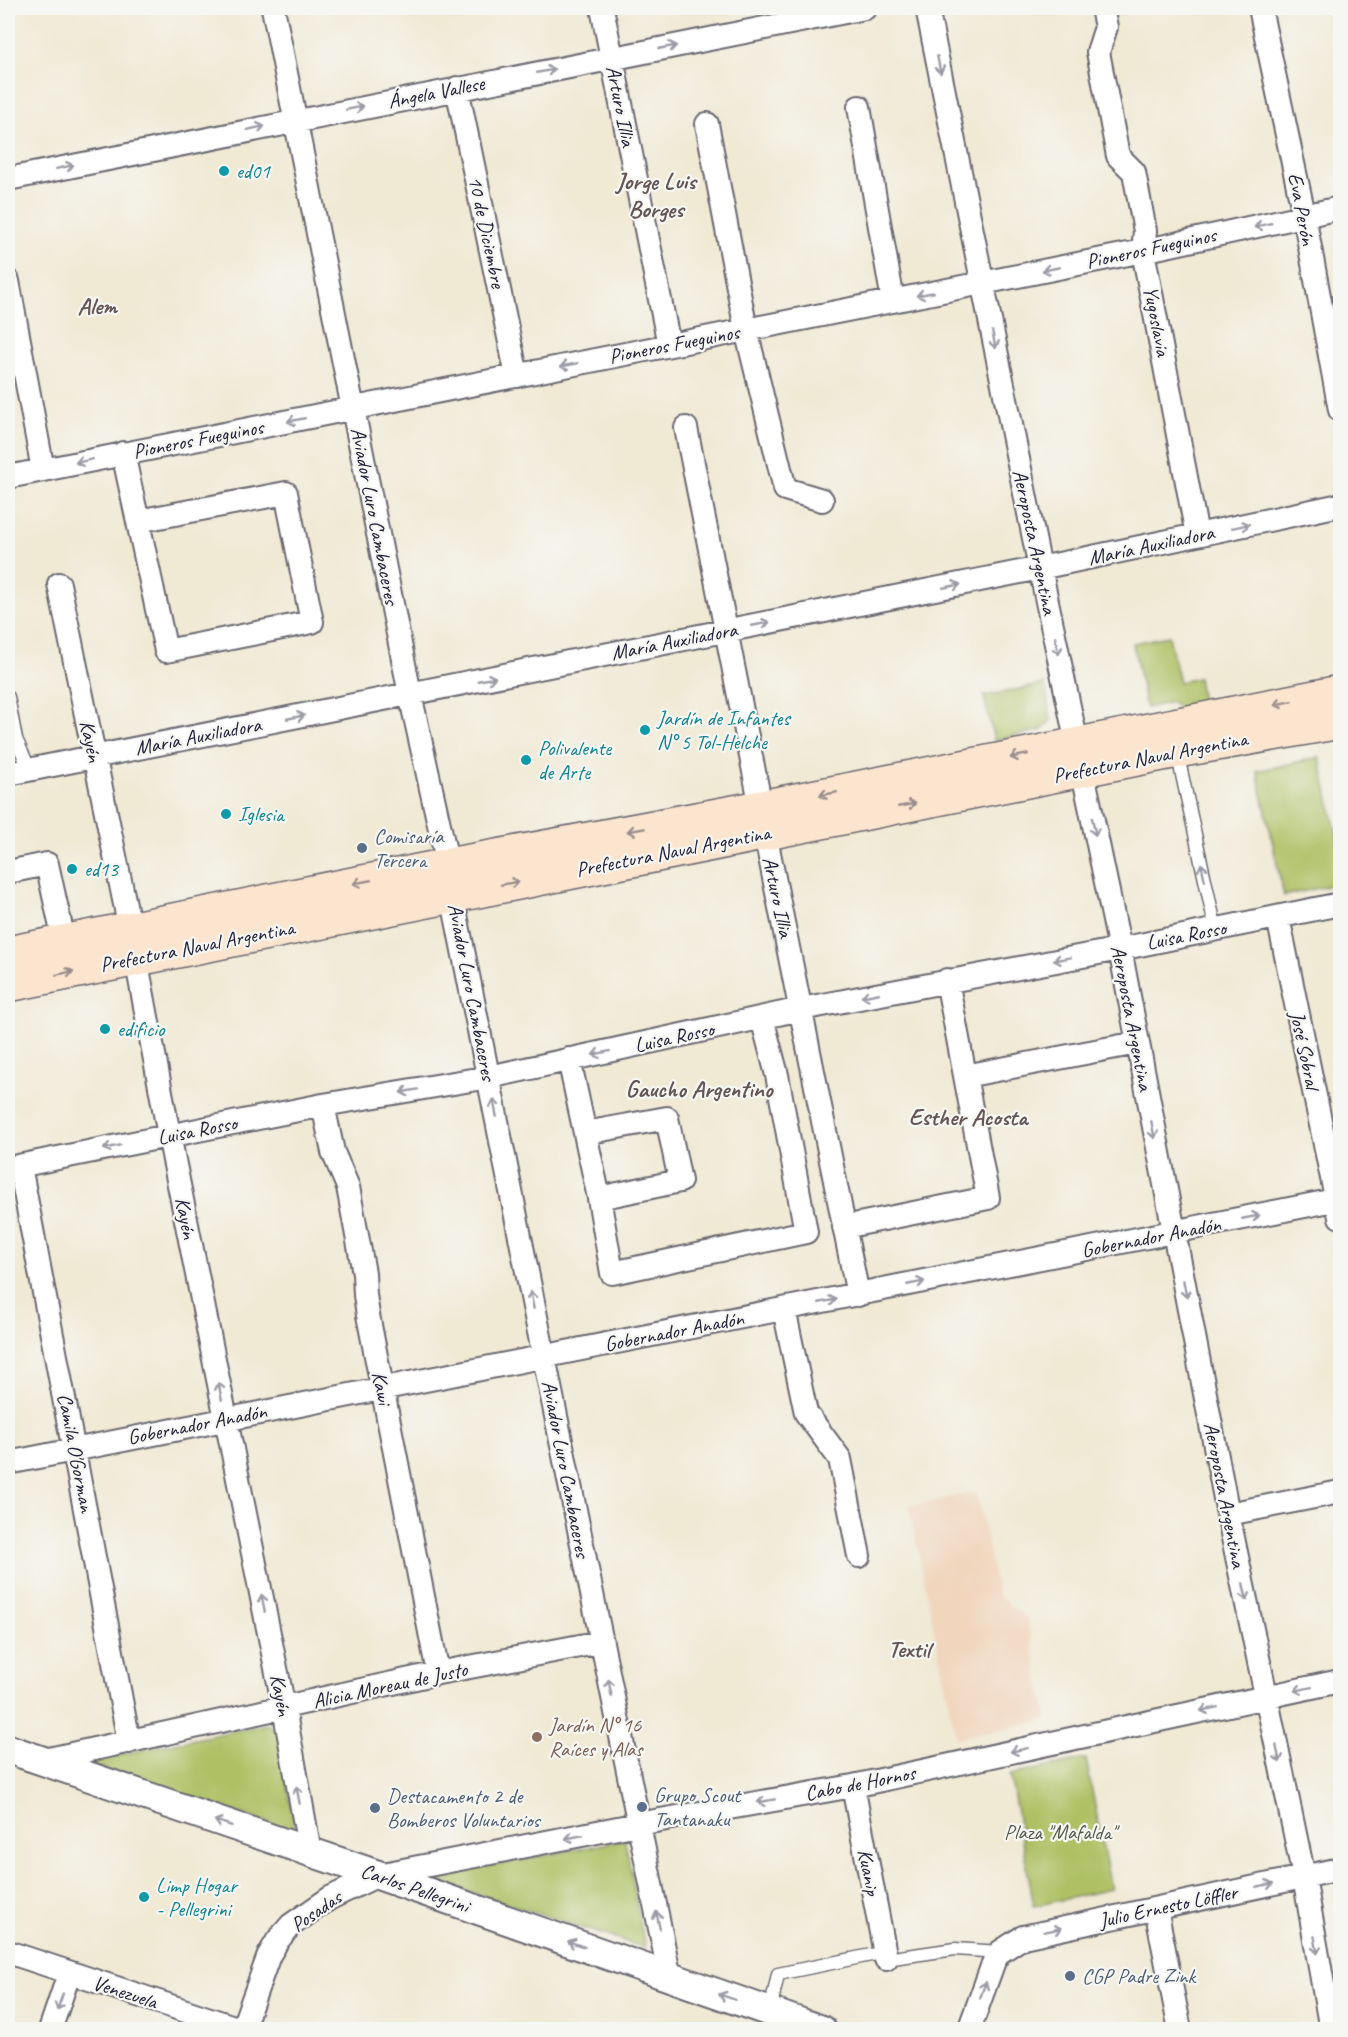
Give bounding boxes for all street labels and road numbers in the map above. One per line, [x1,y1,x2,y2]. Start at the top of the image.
street label: Arturo Illia [600,63,642,150]
street label: Ángela Vallese [386,70,487,114]
street label: Eva Perón [1282,171,1322,248]
street label: 10 de Diciembre [462,174,512,291]
street label: Pioneros Fueguinos [1084,221,1220,274]
street label: Yugoslavia [1137,284,1177,360]
street label: Pioneros Fueguinos [607,318,743,369]
street label: Pioneros Fueguinos [131,413,267,464]
street label: Aviador Luro Cambaceres [345,425,405,609]
street label: Aeroposta Argentina [1007,467,1063,619]
street label: María Auxiliadora [1086,519,1218,571]
street label: María Auxiliadora [609,616,741,666]
street label: María Auxiliadora [133,711,265,761]
street label: Kayén [74,718,108,765]
street label: Prefectura Naval Argentina [1051,725,1252,789]
street label: Prefectura Naval Argentina [574,819,775,883]
street label: Arturo Illia [757,854,800,941]
street label: Aviador Luro Cambaceres [442,901,502,1085]
street label: Prefectura Naval Argentina [98,914,299,978]
street label: Luisa Rosso [1144,914,1230,955]
street label: Aeroposta Argentina [1105,943,1159,1095]
street label: José Sobral [1284,1008,1327,1095]
street label: Luisa Rosso [632,1015,718,1058]
street label: Luisa Rosso [155,1109,241,1150]
street label: Kayén [169,1195,203,1242]
street label: Gobernador Anadón [1079,1211,1223,1263]
street label: Gobernador Anadón [602,1305,746,1357]
street label: Kawi [366,1369,399,1410]
street label: Aviador Luro Cambaceres [536,1378,596,1562]
street label: Camila O'Gorman [52,1391,101,1516]
street label: Gobernador Anadón [125,1398,269,1450]
street label: Aeroposta Argentina [1198,1420,1252,1572]
street label: Alicia Moreau de Justo [310,1656,471,1714]
street label: Kayén [264,1672,298,1719]
street label: Cabo de Hornos [803,1759,919,1806]
street label: Kuanip [852,1847,886,1898]
street label: Carlos Pellegrini [358,1857,475,1920]
street label: Julio Ernesto Löffler [1096,1878,1242,1934]
street label: Posadas [286,1883,348,1938]
street label: Venezuela [90,1969,162,2015]

